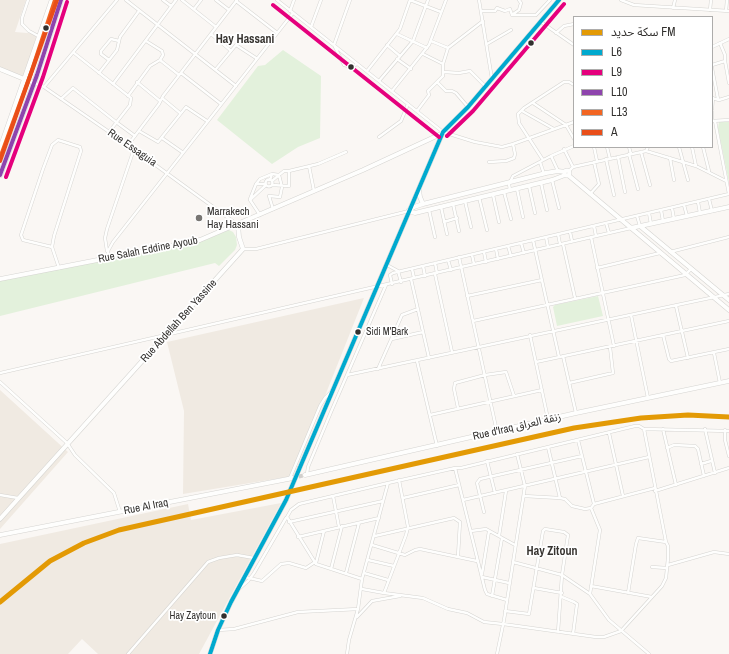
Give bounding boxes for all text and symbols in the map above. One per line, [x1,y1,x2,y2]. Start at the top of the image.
legend [573,16,713,148]
unlabelled marker [41,23,51,33]
text: سكة حديد FM [611,24,675,40]
district label: Hay Hassani [216,33,274,47]
unlabelled marker [526,38,536,48]
text: L6 [611,44,622,60]
unlabelled marker [346,62,356,72]
text: L9 [611,64,622,80]
text: L10 [611,84,627,100]
text: L13 [611,104,627,120]
text: A [611,124,618,140]
street label: Rue Essaguia [105,126,159,170]
place label: Marrakech Hay Hassani [207,205,259,231]
marker: Marrakech Hay Hassani [194,213,204,223]
street label: Rue Salah Eddine Ayoub [97,234,199,266]
street label: Rue Abdellah Ben Yassine [138,277,220,365]
place label: Sidi M'Bark [366,326,408,338]
marker: Sidi M'Bark [353,327,363,337]
street label: Rue d'Iraq زنقة العراق [472,410,562,444]
street label: Rue Al Iraq [123,496,169,518]
district label: Hay Zitoun [527,545,577,559]
place label: Hay Zaytoun [170,610,216,622]
marker: Hay Zaytoun [219,611,229,621]

